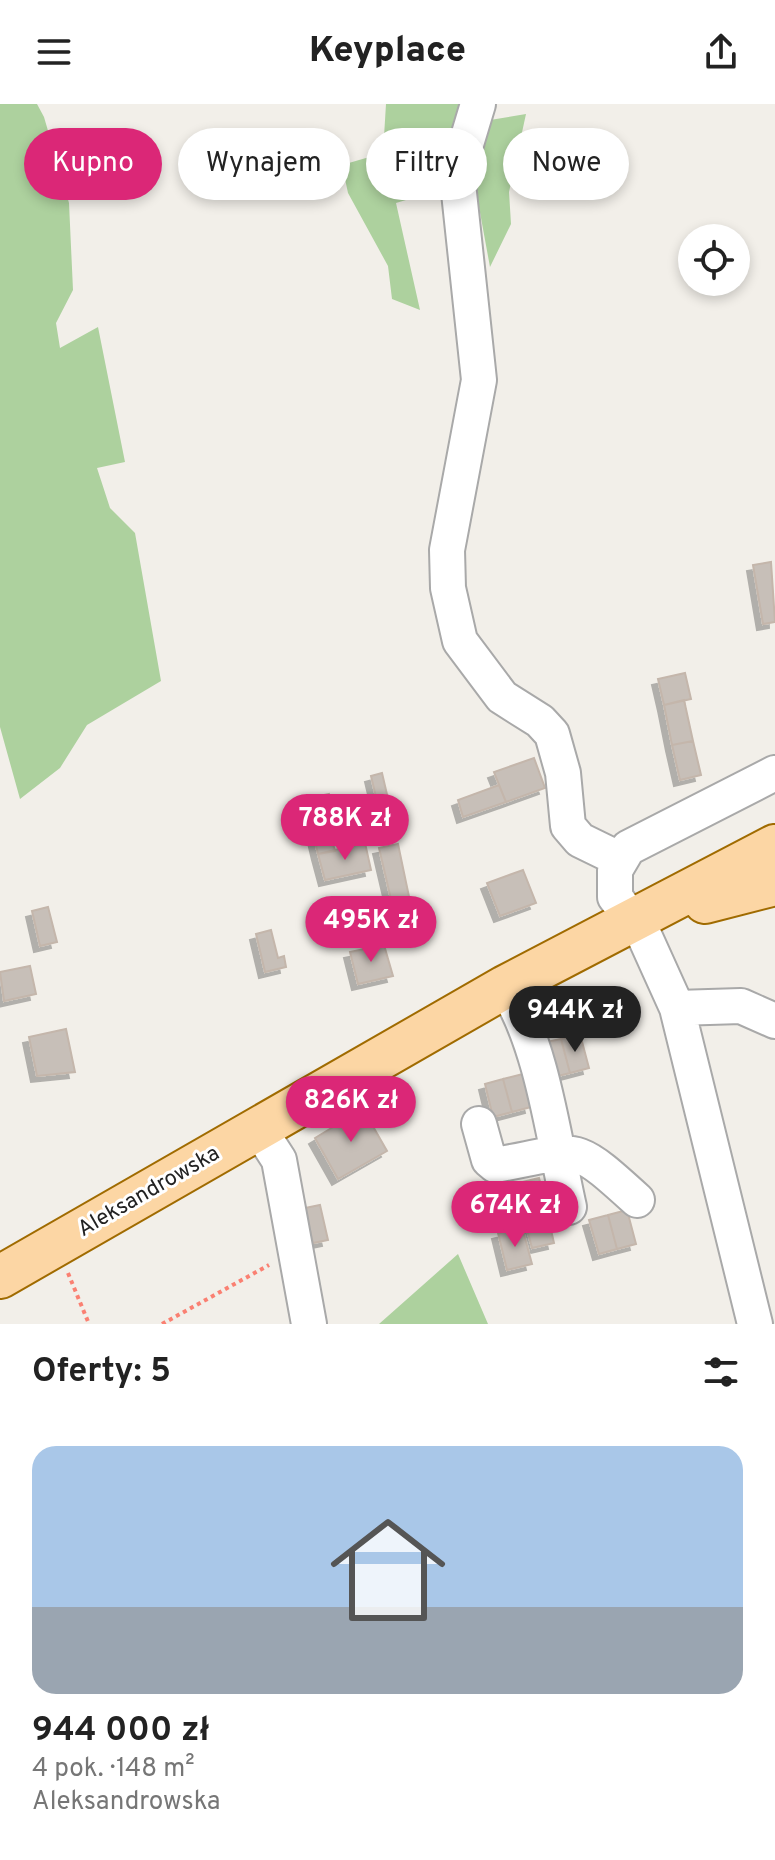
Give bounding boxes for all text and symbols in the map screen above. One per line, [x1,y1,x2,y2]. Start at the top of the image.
text: Keyplace [309,29,466,75]
icon: menu [32,30,76,74]
icon: share [699,30,743,74]
chip: Kupno [24,128,162,200]
chip: Wynajem [178,128,350,200]
chip: Filtry [366,128,487,200]
chip: Nowe [503,128,629,200]
map controls [678,224,750,296]
button: locate [678,224,750,296]
pin: 788K zł [271,794,419,862]
text: 788K zł [299,803,391,836]
pin: 495K zł [297,896,445,964]
text: 495K zł [323,905,419,938]
pin: 944K zł [501,986,649,1054]
text: 944K zł [527,995,623,1028]
pin: 826K zł [277,1076,425,1144]
text: 826K zł [304,1085,398,1118]
street label: Aleksandrowska [73,1140,225,1244]
pin: 674K zł [441,1181,589,1249]
text: 674K zł [469,1190,561,1223]
icon: filters [699,1350,743,1394]
text: Oferty: 5 [32,1351,171,1394]
icon: home [316,1498,460,1642]
text: 944 000 zł [32,1710,209,1753]
text: 4 pok. · 148 m² [32,1753,195,1786]
text: Aleksandrowska [32,1786,221,1819]

